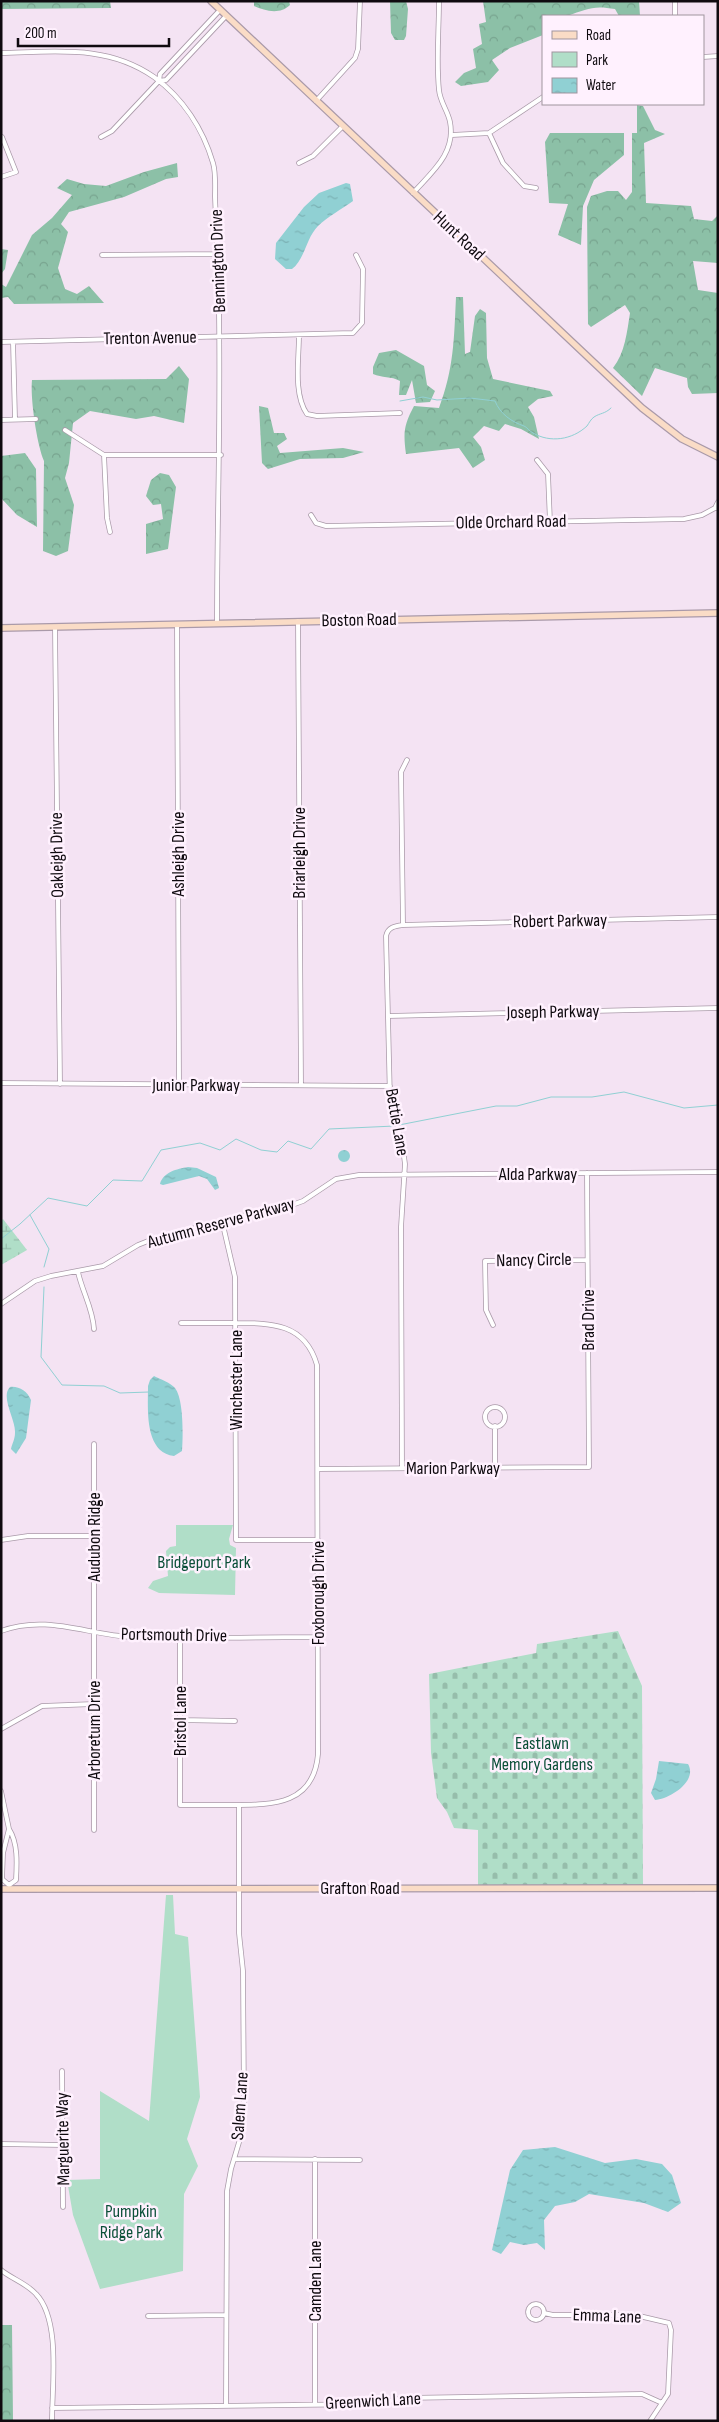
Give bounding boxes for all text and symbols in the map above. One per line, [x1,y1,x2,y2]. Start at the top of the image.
scale bar [18,15,169,47]
legend [542,15,704,105]
text: 200 m [25,24,57,43]
text: Road [586,26,611,45]
text: Park [586,51,608,70]
text: Water [586,76,617,95]
street label: Hunt Road [429,207,489,265]
street label: Bennington Drive [206,209,230,313]
street label: Trenton Avenue [103,327,197,349]
street label: Olde Orchard Road [455,511,567,533]
street label: Boston Road [321,609,397,631]
street label: Briarleigh Drive [289,807,310,899]
street label: Ashleigh Drive [168,811,189,898]
street label: Oakleigh Drive [46,812,68,898]
street label: Robert Parkway [513,910,607,932]
street label: Joseph Parkway [505,1001,600,1023]
street label: Junior Parkway [151,1075,240,1096]
street label: Bettie Lane [381,1087,413,1157]
street label: Alda Parkway [498,1164,577,1185]
street label: Autumn Reserve Parkway [144,1193,297,1253]
street label: Nancy Circle [496,1249,572,1271]
street label: Brad Drive [578,1289,599,1351]
street label: Winchester Lane [226,1330,247,1430]
street label: Marion Parkway [406,1458,500,1479]
street label: Audubon Ridge [84,1492,105,1583]
street label: Foxborough Drive [308,1541,329,1645]
park label: Bridgeport Park [157,1552,251,1573]
street label: Portsmouth Drive [121,1624,227,1646]
street label: Arboretum Drive [84,1680,105,1781]
street label: Bristol Lane [170,1686,191,1756]
park label: Eastlawn Memory Gardens [491,1733,593,1775]
street label: Grafton Road [320,1878,400,1899]
street label: Salem Lane [227,2071,253,2141]
street label: Marguerite Way [52,2092,74,2186]
park label: Pumpkin Ridge Park [100,2201,162,2243]
street label: Camden Lane [305,2241,326,2321]
street label: Emma Lane [572,2304,642,2328]
street label: Greenwich Lane [325,2388,421,2414]

